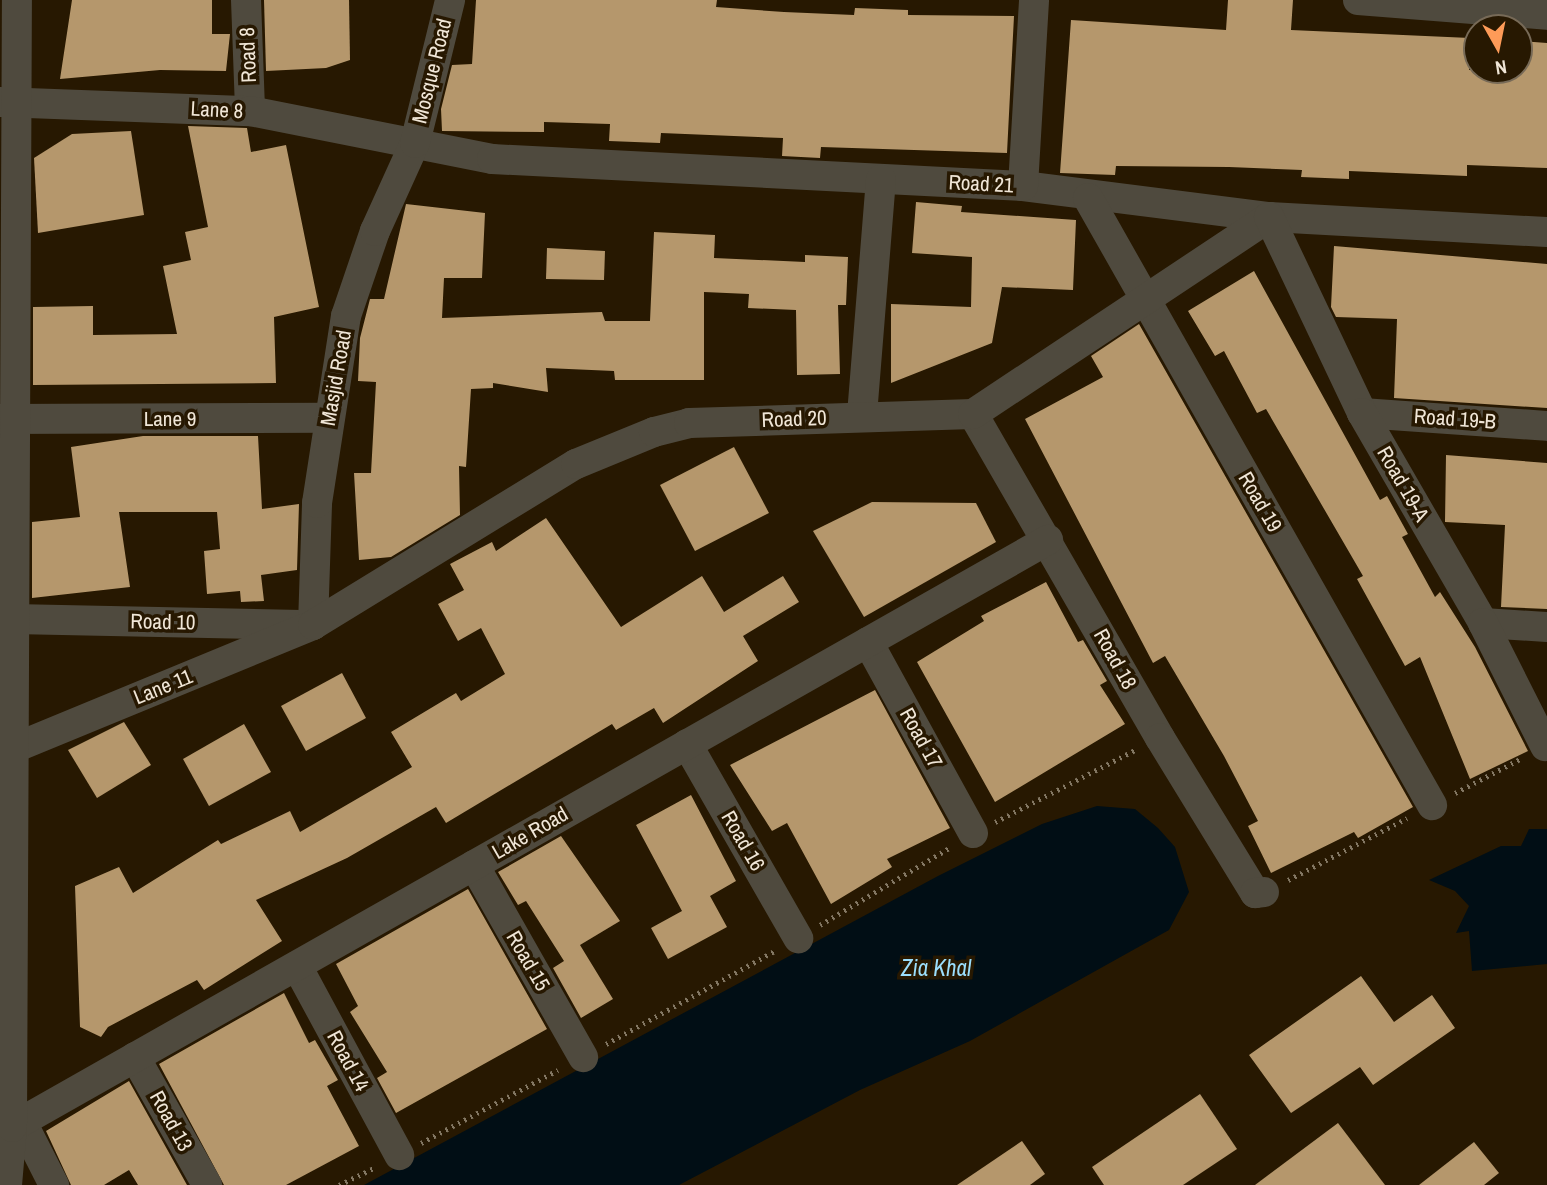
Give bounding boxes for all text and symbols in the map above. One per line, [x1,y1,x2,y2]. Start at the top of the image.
north arrow [1463,14,1533,84]
street label: Mosque Road [407,16,457,126]
street label: Road 8 [234,27,262,83]
text: N [1493,54,1509,81]
street label: Lane 8 [190,96,244,124]
street label: Road 21 [948,170,1014,198]
street label: Masjid Road [315,328,357,428]
street label: Road 19-B [1413,404,1497,434]
street label: Road 20 [761,405,827,433]
street label: Lane 9 [144,406,196,432]
street label: Road 19-A [1372,442,1434,526]
street label: Road 19 [1233,468,1287,536]
street label: Road 10 [130,609,196,635]
street label: Road 18 [1088,624,1142,694]
street label: Lane 11 [130,664,196,710]
street label: Road 17 [894,703,948,773]
street label: Lake Road [488,801,572,865]
street label: Road 16 [716,807,770,875]
street label: Road 15 [501,927,555,995]
water label: Zia Khal [901,954,971,982]
street label: Road 14 [322,1026,374,1096]
street label: Road 13 [144,1086,198,1156]

